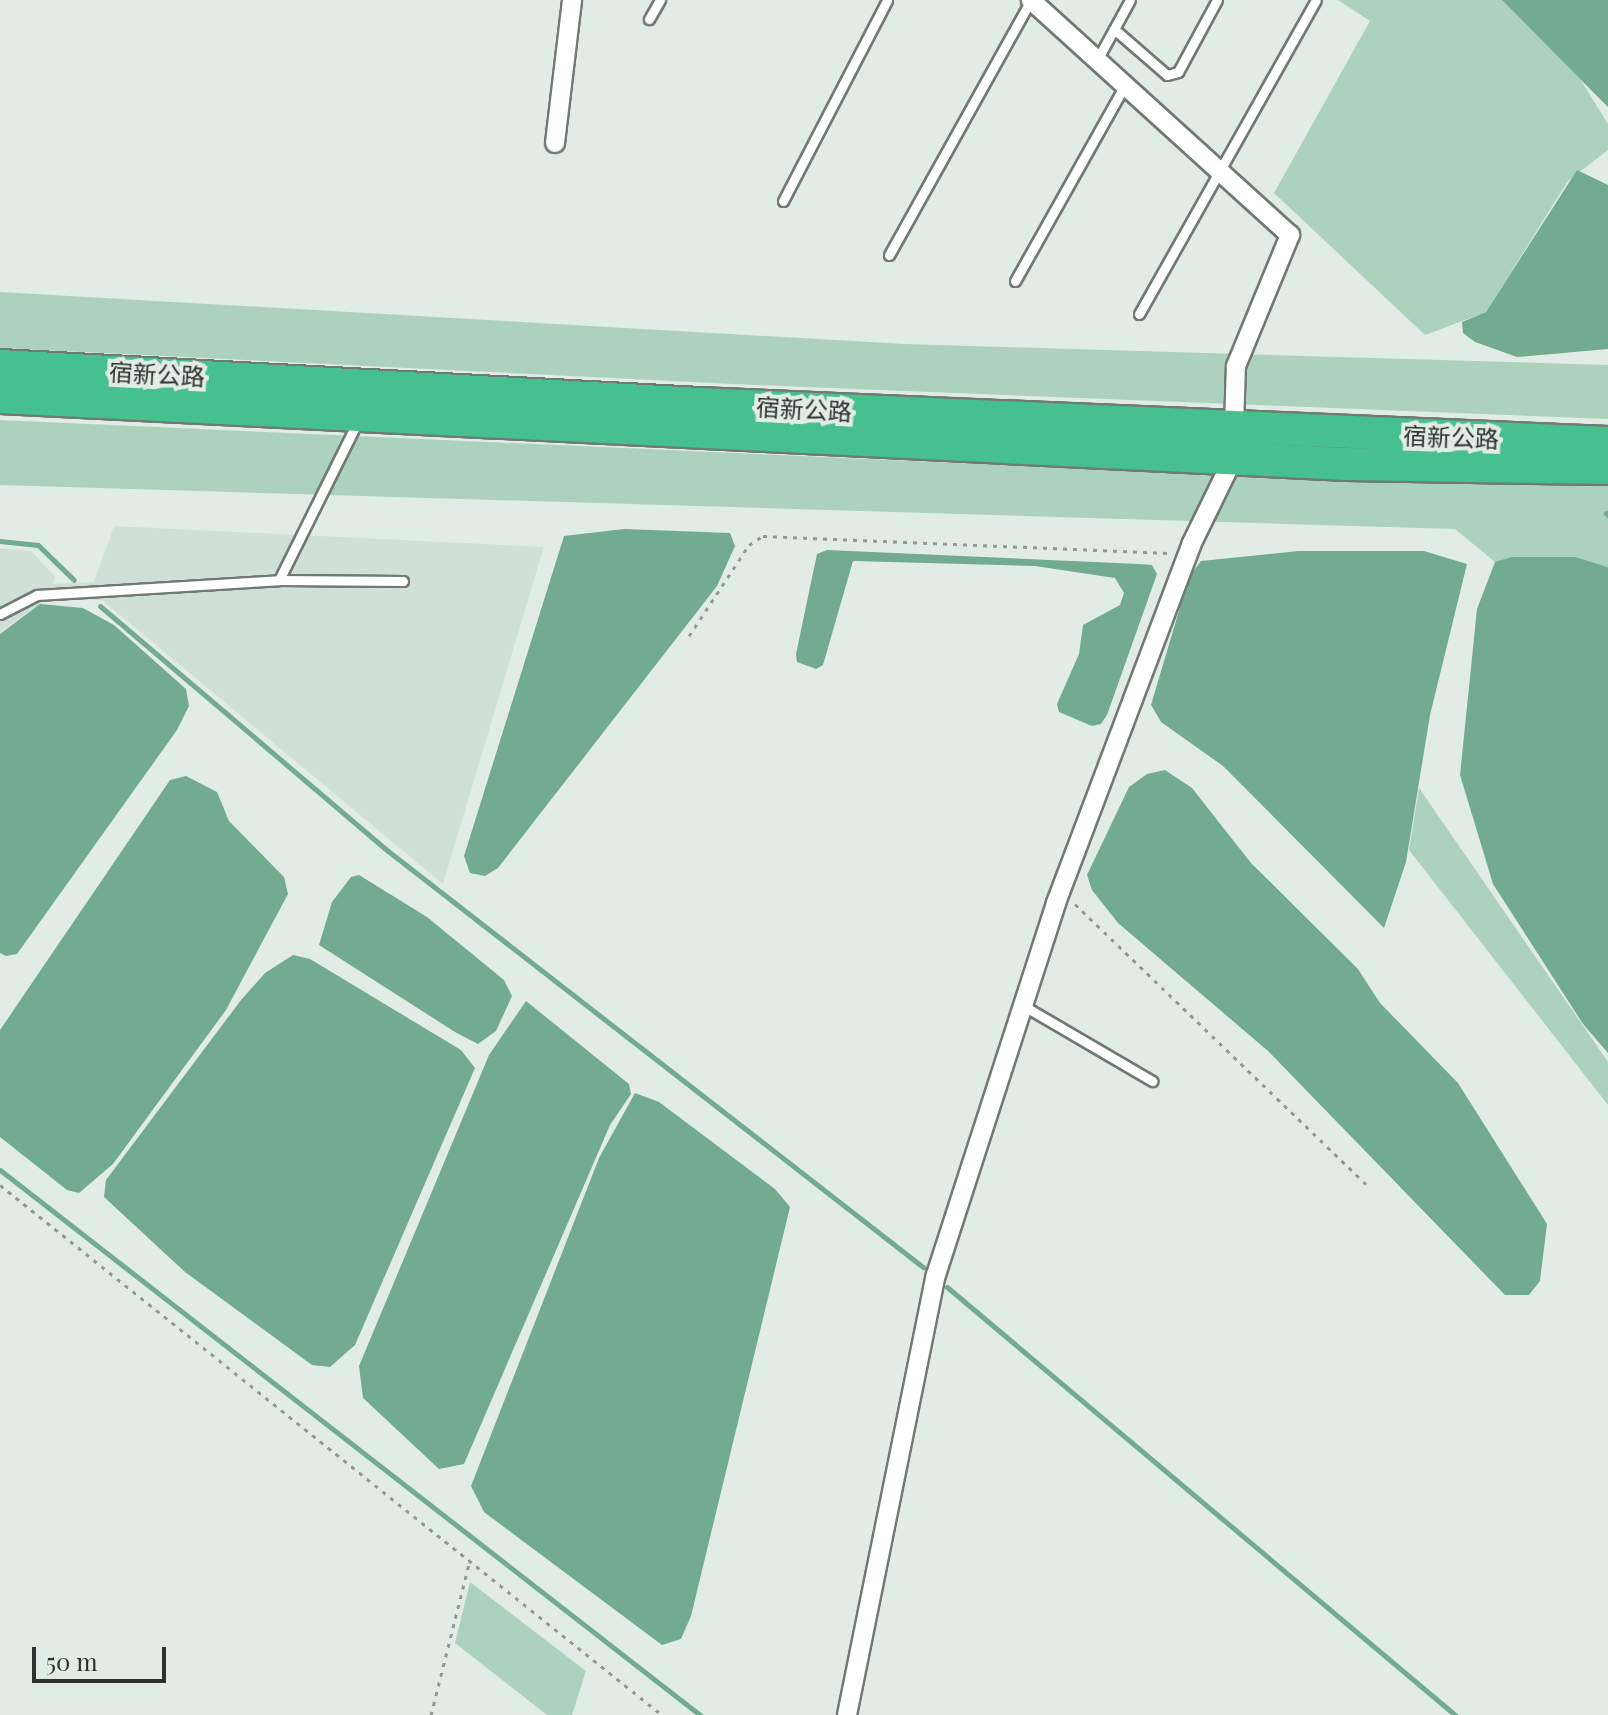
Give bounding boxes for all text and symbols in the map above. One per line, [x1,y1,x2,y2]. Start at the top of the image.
street label: 宿新公路 [108,357,206,391]
street label: 宿新公路 [755,392,853,426]
street label: 宿新公路 [1403,421,1499,453]
scale bar [36,1631,170,1681]
text: 50 m [46,1645,98,1677]

